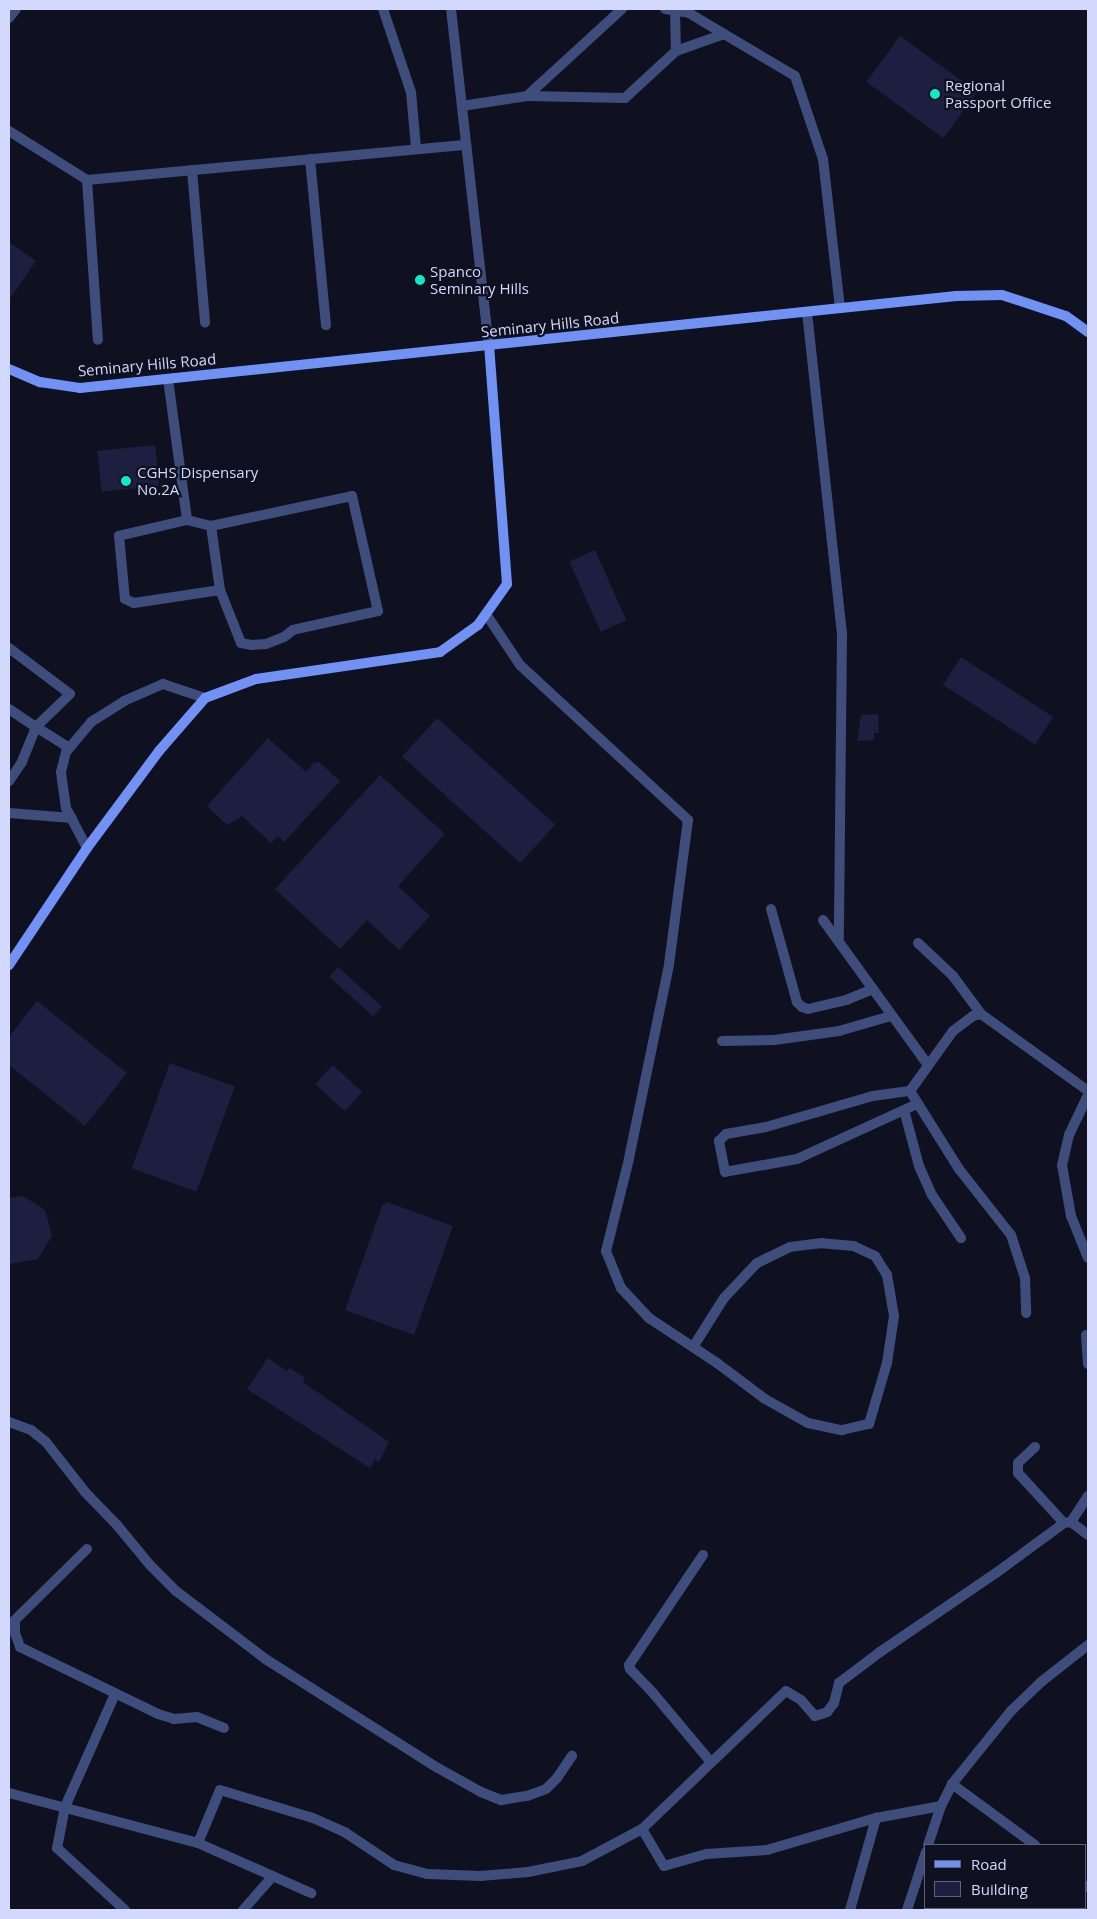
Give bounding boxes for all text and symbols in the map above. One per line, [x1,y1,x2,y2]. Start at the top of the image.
place label: Regional Passport Office [945,76,1051,111]
marker: Regional Passport Office [929,88,941,100]
place label: Spanco Seminary Hills [430,262,529,297]
marker: Spanco Seminary Hills [414,274,426,286]
street label: Seminary Hills Road [480,309,620,341]
street label: Seminary Hills Road [77,350,217,380]
place label: CGHS Dispensary No.2A [137,463,258,498]
marker: CGHS Dispensary No.2A [119,474,133,488]
legend [924,1844,1087,1909]
text: Road [971,1854,1007,1874]
text: Building [971,1879,1028,1899]

